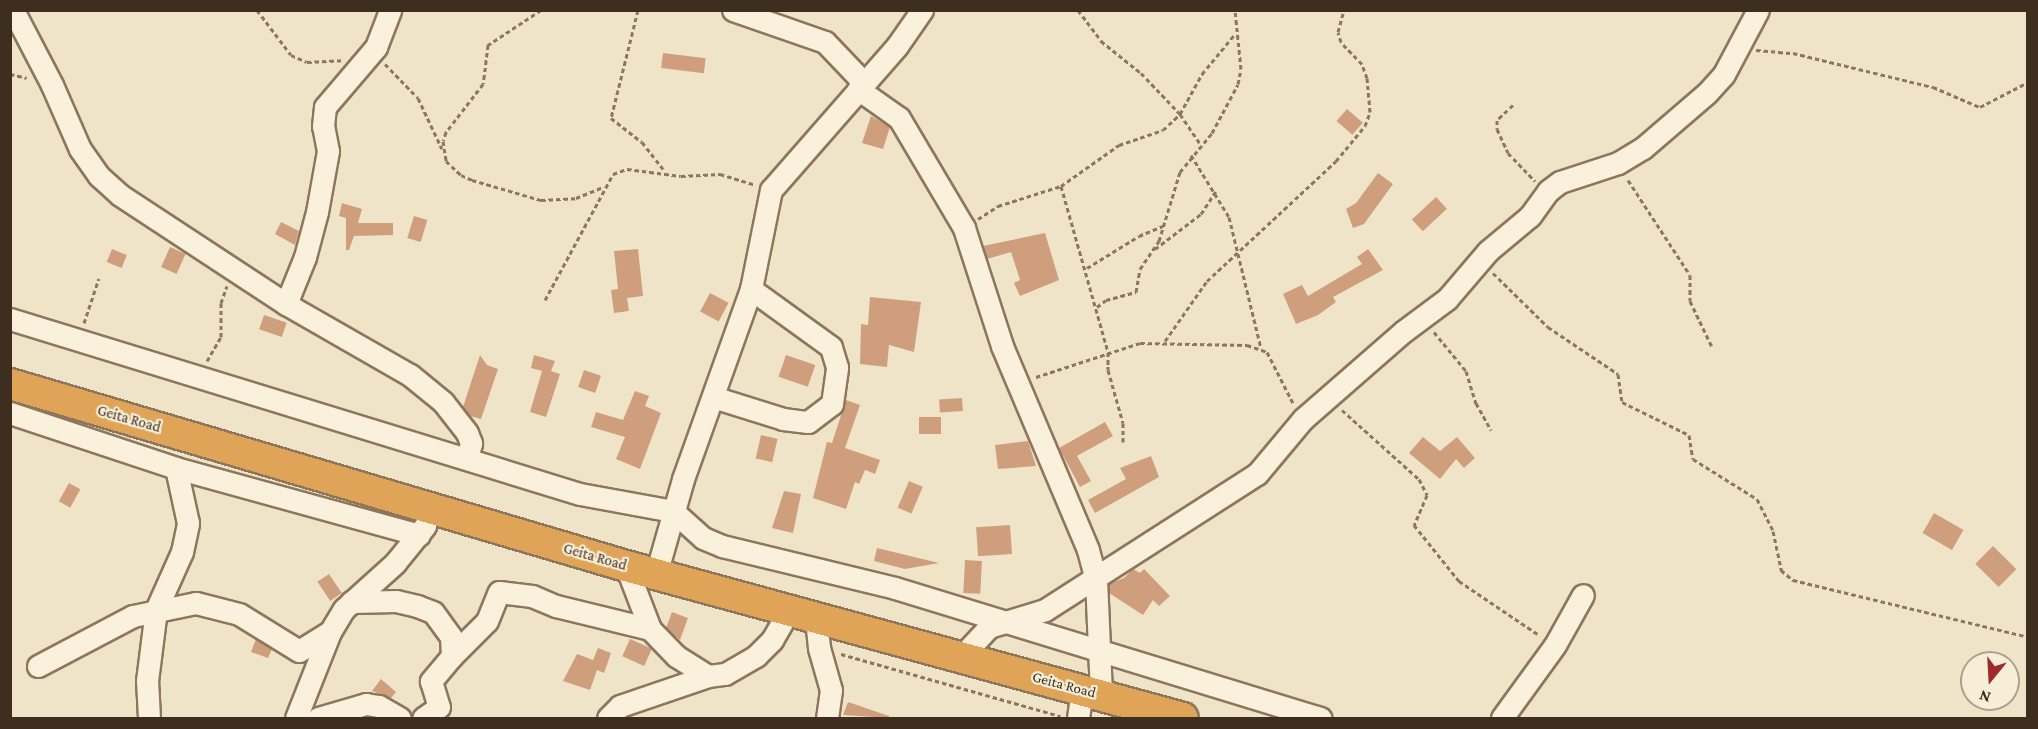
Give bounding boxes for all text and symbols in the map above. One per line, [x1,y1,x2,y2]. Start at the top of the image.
street label: Geita Road [95,401,163,437]
street label: Geita Road [561,539,629,575]
north arrow [1960,651,2020,711]
street label: Geita Road [1030,668,1098,702]
text: N [1977,687,1993,706]

